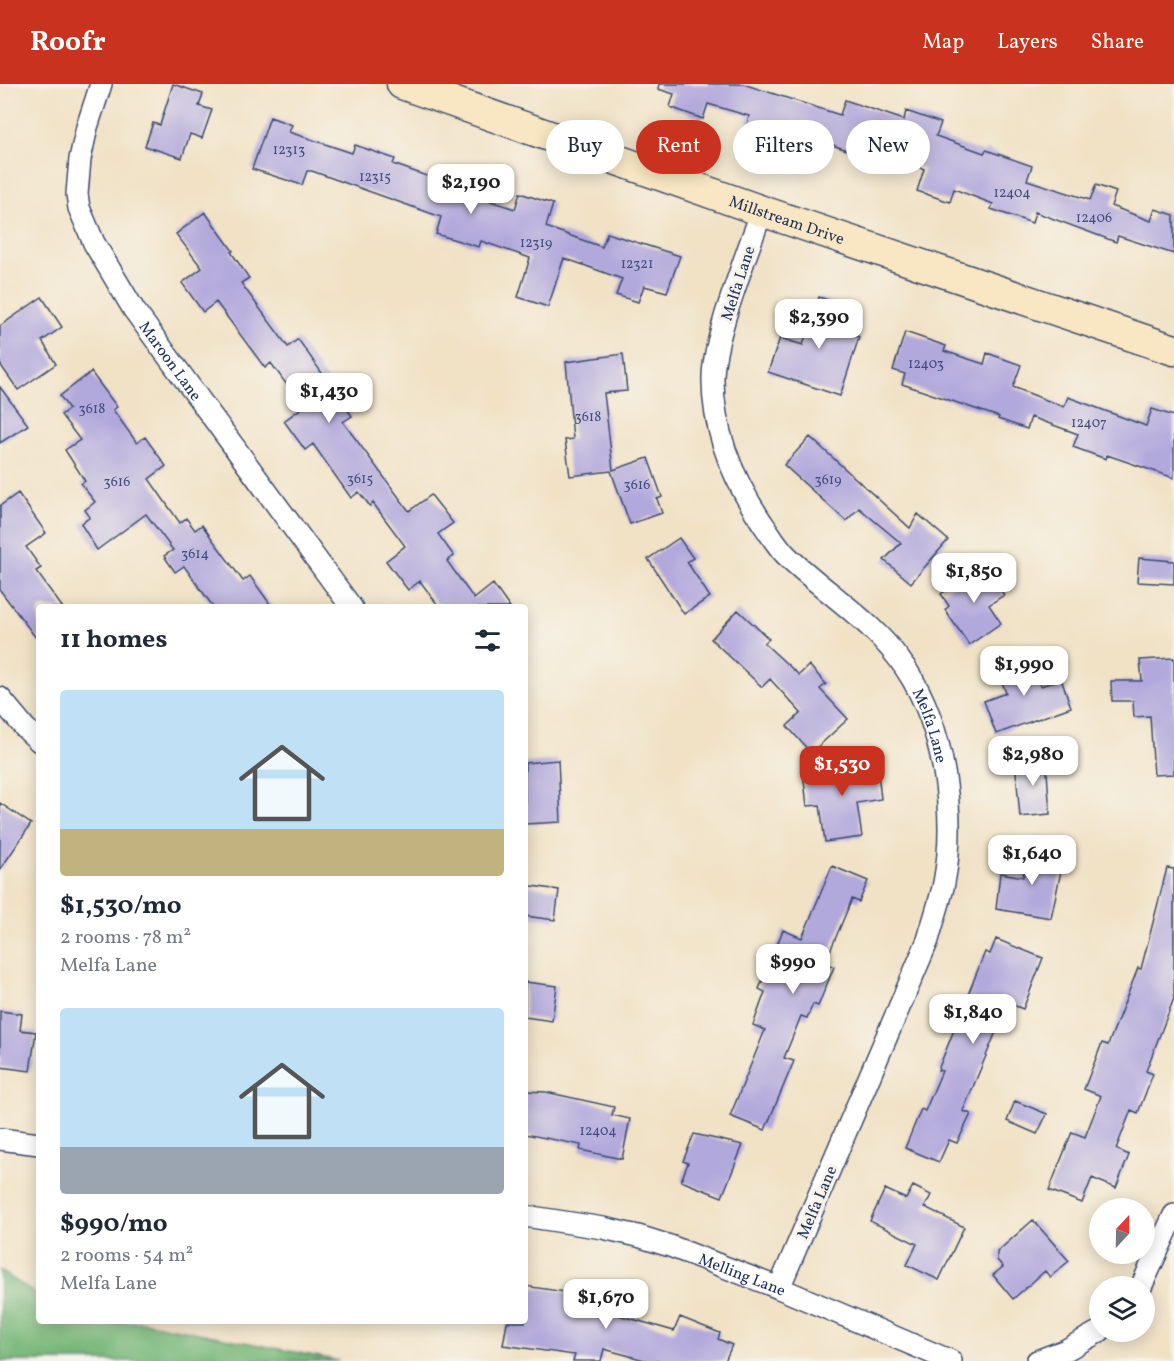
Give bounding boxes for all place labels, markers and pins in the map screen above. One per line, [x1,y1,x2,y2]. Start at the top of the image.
pin: $2,190 [422,164,520,215]
pin: $2,390 [770,299,868,350]
pin: $1,430 [280,373,378,424]
pin: $1,850 [925,553,1023,604]
pin: $1,990 [975,646,1073,697]
pin: $2,980 [984,736,1082,787]
pin: $1,530 [793,746,891,797]
pin: $1,640 [983,835,1081,886]
pin: $990 [757,944,829,995]
pin: $1,840 [924,994,1022,1045]
pin: $1,670 [557,1279,655,1330]

